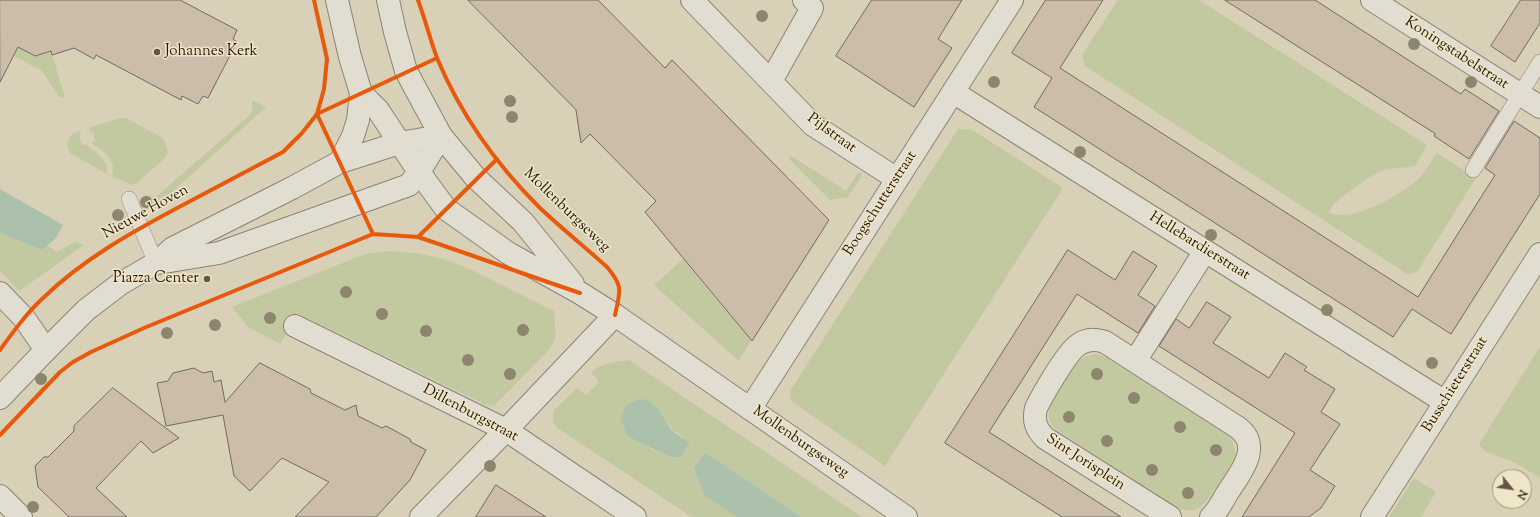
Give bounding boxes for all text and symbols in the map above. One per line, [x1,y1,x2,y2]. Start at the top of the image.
street label: Koningstabelstraat [1401,14,1511,94]
place label: Johannes Kerk [165,43,258,61]
marker: Johannes Kerk [152,47,162,57]
street label: Pijlstraat [803,110,859,158]
street label: Boogschutterstraat [840,148,922,260]
street label: Mollenburgseweg [519,165,613,257]
street label: Nieuwe Hoven [100,182,192,244]
street label: Hellebardierstraat [1145,209,1253,285]
place label: Piazza Center [113,270,199,288]
marker: Piazza Center [202,274,212,284]
street label: Busschieterstraat [1419,334,1493,436]
street label: Dillenburgstraat [419,381,521,447]
street label: Mollenburgseweg [748,403,852,483]
street label: Sint Jorisplein [1042,431,1128,495]
north arrow [1492,469,1532,509]
text: N [1512,487,1531,502]

